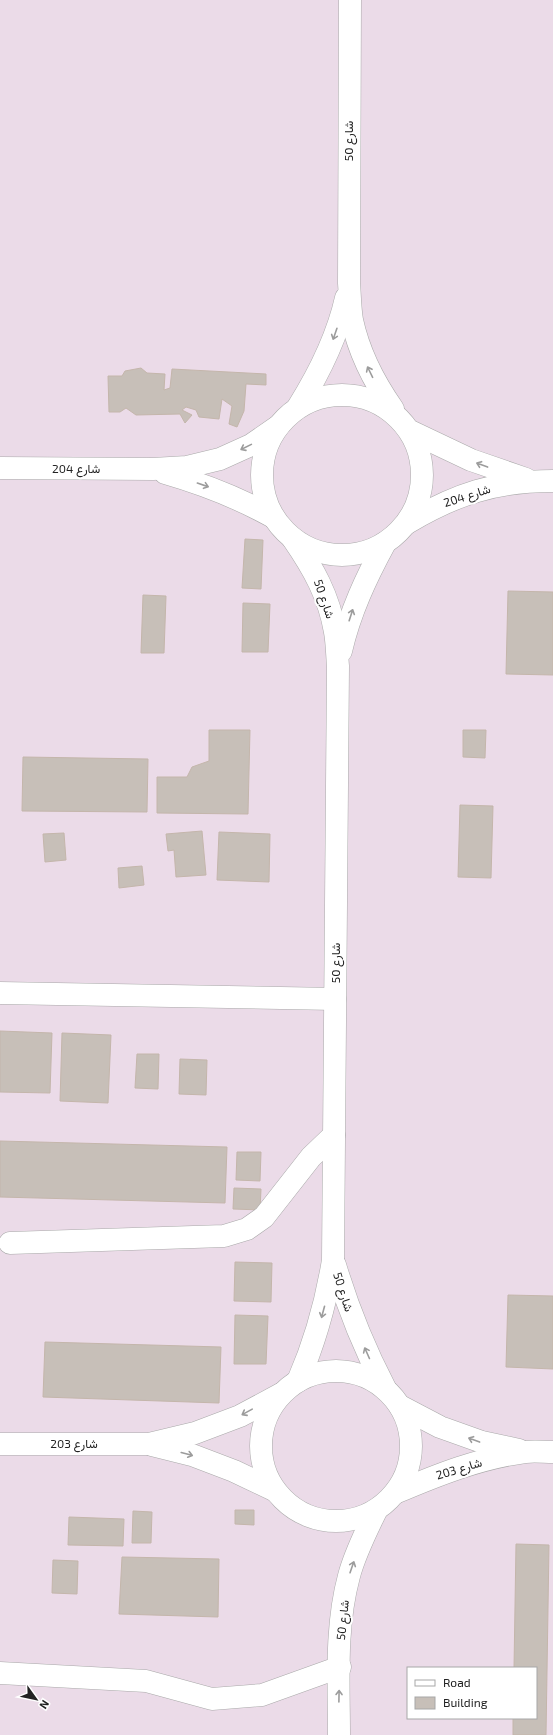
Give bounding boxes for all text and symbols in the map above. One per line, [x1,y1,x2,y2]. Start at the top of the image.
street label: شارع 50 [341,121,358,161]
one-way arrow [331,328,339,340]
one-way arrow [366,366,373,378]
one-way arrow [240,444,252,451]
one-way arrow [477,460,489,468]
street label: شارع 204 [52,461,100,478]
street label: شارع 204 [442,481,493,512]
one-way arrow [197,482,210,489]
street label: شارع 50 [309,577,338,621]
one-way arrow [348,609,356,621]
street label: شارع 50 [328,943,345,983]
street label: شارع 50 [328,1270,357,1314]
one-way arrow [319,1305,326,1318]
one-way arrow [363,1348,370,1360]
one-way arrow [241,1409,253,1416]
one-way arrow [469,1435,481,1443]
street label: شارع 203 [50,1436,98,1453]
one-way arrow [180,1451,193,1458]
street label: شارع 203 [434,1454,484,1485]
one-way arrow [349,1561,356,1574]
street label: شارع 50 [333,1599,354,1641]
legend [407,1667,537,1719]
text: Road [443,1675,471,1689]
north arrow [16,1679,56,1719]
one-way arrow [335,1690,343,1703]
text: Building [443,1695,488,1709]
text: N [37,1698,52,1712]

